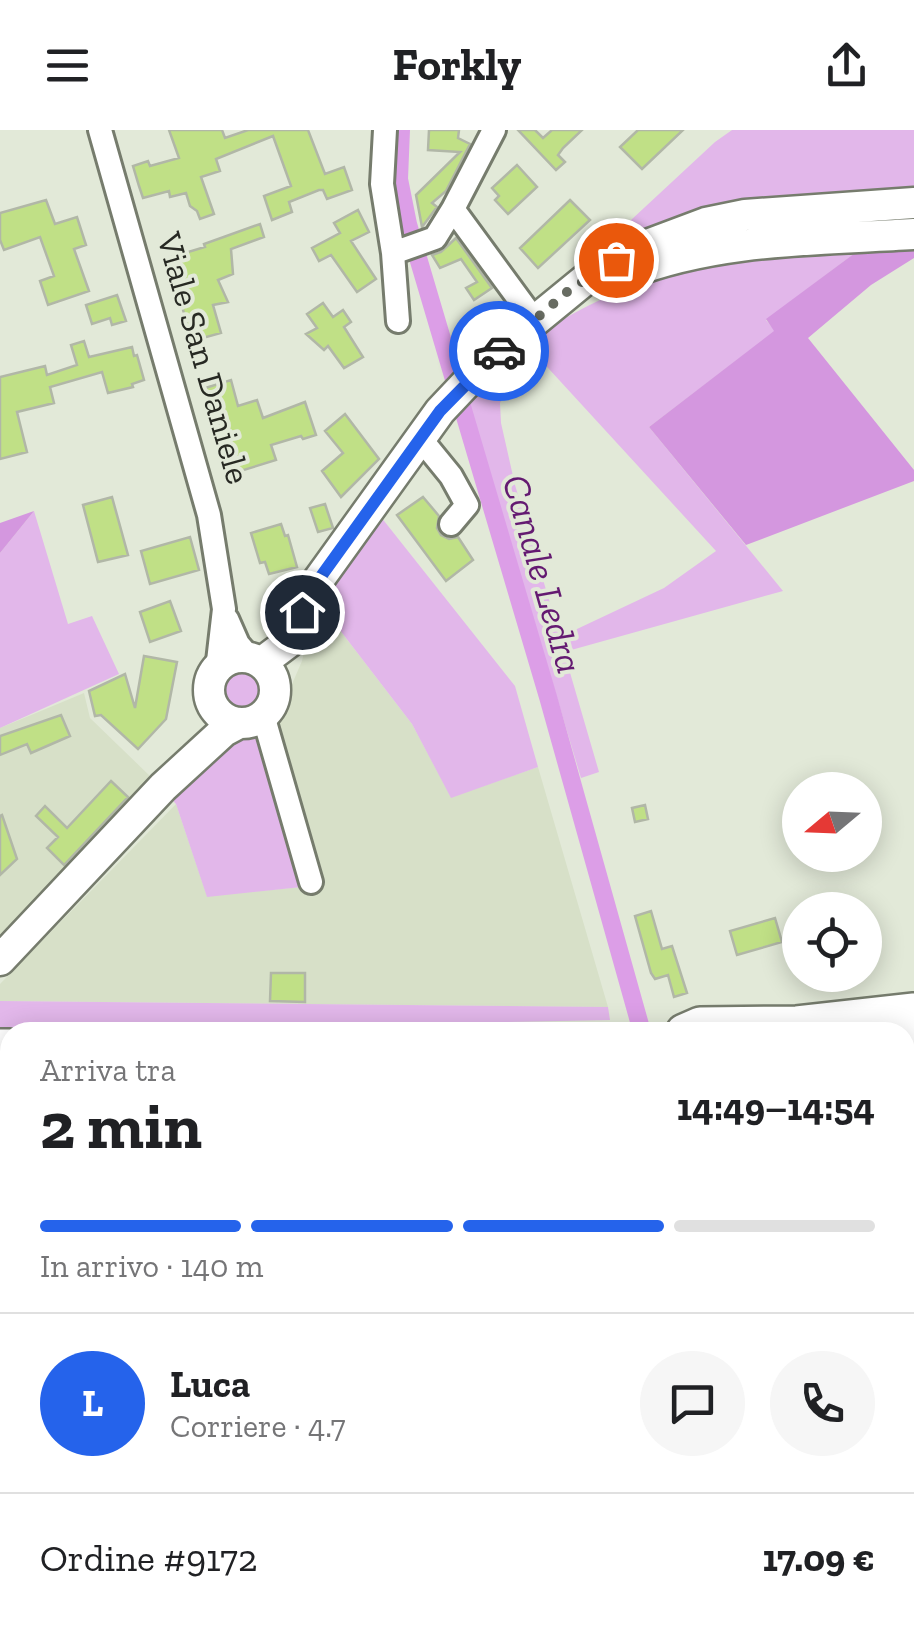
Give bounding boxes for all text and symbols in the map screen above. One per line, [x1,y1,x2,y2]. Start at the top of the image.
icon: menu [40,38,95,93]
text: Forkly [393,38,521,92]
icon: share [819,38,874,93]
pin [574,218,659,303]
street label: Viale San Daniele [148,227,260,488]
icon: bag [589,233,644,288]
courier [449,301,549,401]
icon: car [472,324,527,379]
water label: Canale Ledra [493,469,593,679]
pin [260,570,345,655]
icon: home [275,585,330,640]
north arrow [782,772,882,872]
map controls [782,772,882,992]
button: locate [782,892,882,992]
text: Arriva tra [40,1051,176,1089]
text: 14:49–14:54 [677,1084,875,1130]
text: 2 min [40,1087,202,1165]
text: In arrivo · 140 m [40,1247,263,1285]
button: chat [640,1351,745,1456]
button: phone [770,1351,875,1456]
text: Luca [170,1361,250,1407]
text: L [82,1380,103,1426]
text: Corriere · 4.7 [170,1407,346,1445]
text: Ordine #9172 [40,1535,258,1581]
text: 17.09 € [763,1535,875,1581]

